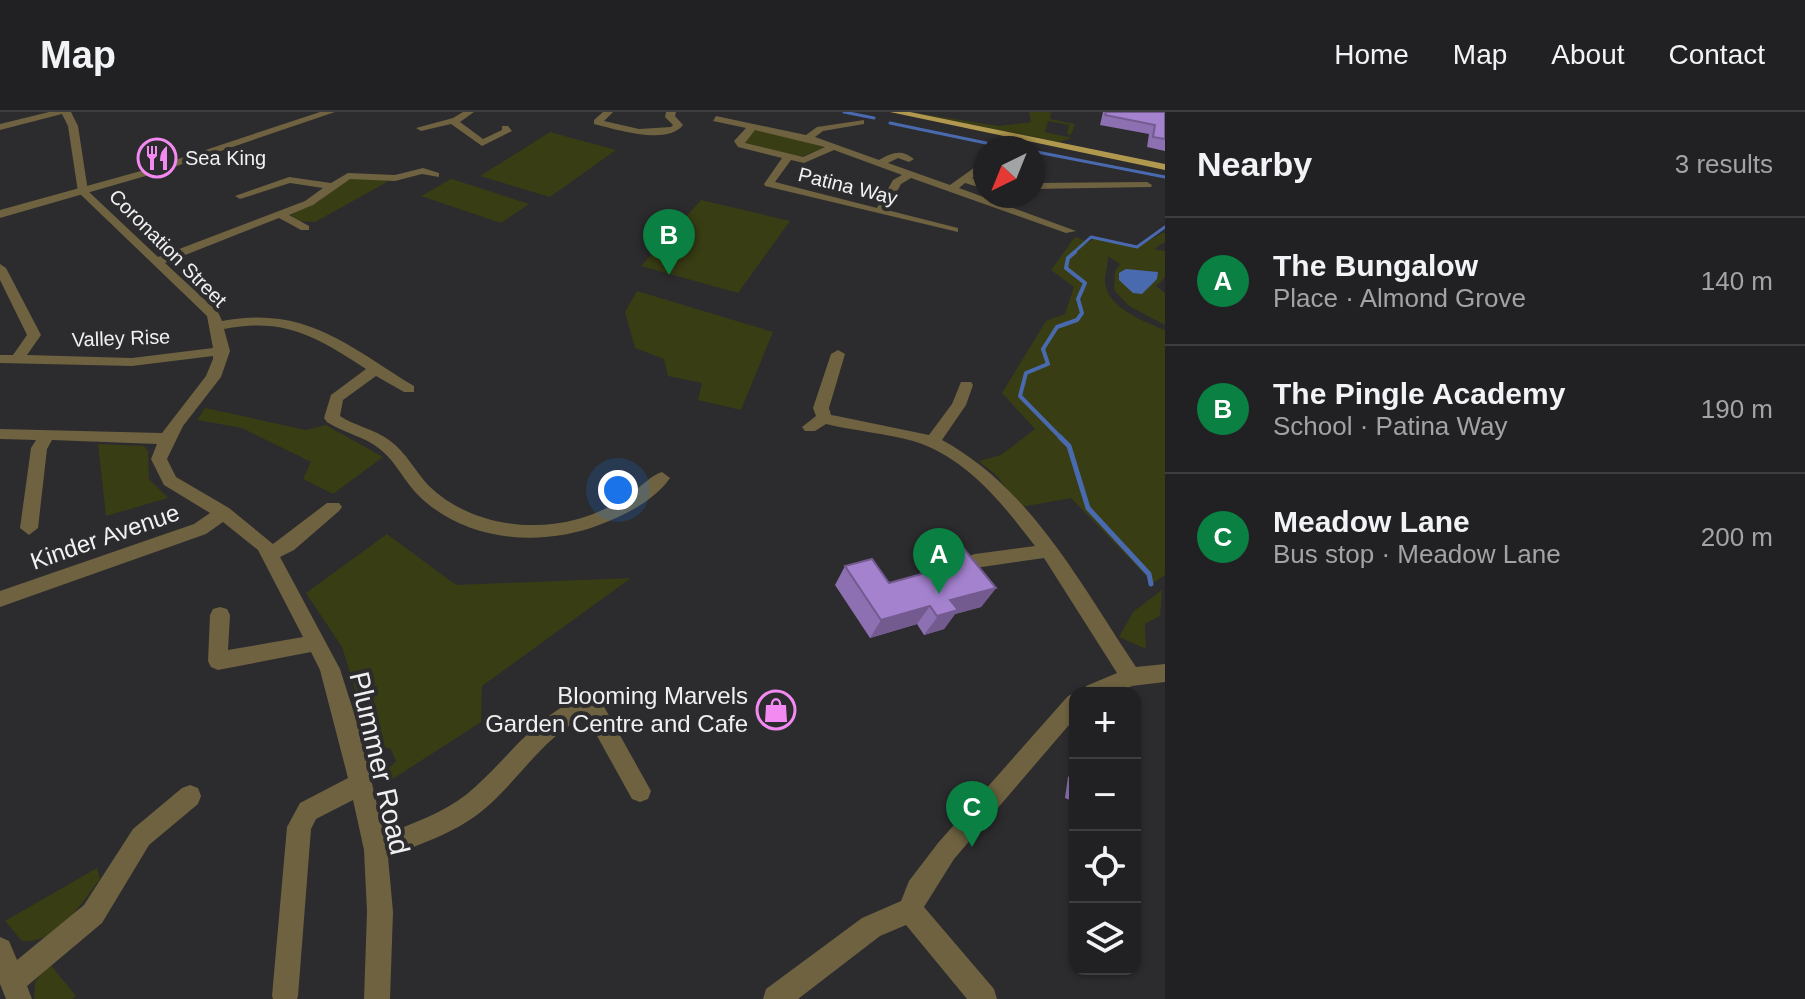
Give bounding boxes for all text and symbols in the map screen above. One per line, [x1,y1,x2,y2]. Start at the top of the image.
text: Map [40,34,116,76]
text: Home [1334,39,1409,70]
text: Map [1453,39,1507,70]
text: About [1551,39,1625,70]
text: Contact [1669,39,1765,70]
north arrow [973,136,1045,208]
restaurant icon: Sea King [136,137,178,179]
text: Nearby [1197,145,1312,183]
place label: Sea King [185,147,266,169]
text: 3 results [1675,149,1773,179]
street label: Patina Way [796,163,900,209]
street label: Coronation Street [105,185,232,312]
pin: B [643,209,695,275]
text: The Bungalow [1273,249,1478,282]
text: A [1214,266,1232,296]
text: 140 m [1701,266,1773,296]
text: Place · Almond Grove [1273,283,1526,313]
street label: Valley Rise [71,325,171,351]
text: The Pingle Academy [1273,377,1565,410]
text: B [1214,394,1232,424]
text: 190 m [1701,394,1773,424]
text: School · Patina Way [1273,411,1508,441]
your location [598,470,638,510]
street label: Kinder Avenue [27,498,183,575]
text: Meadow Lane [1273,505,1470,538]
text: C [1214,522,1232,552]
text: 200 m [1701,522,1773,552]
pin: A [913,528,965,594]
text: Bus stop · Meadow Lane [1273,539,1561,569]
street label: Plummer Road [343,669,416,858]
place label: Blooming Marvels Garden Centre and Cafe [485,682,748,737]
map controls [1069,687,1141,975]
button: + [1069,687,1141,759]
shop icon: Blooming Marvels Garden Centre and Cafe [755,689,797,731]
button: − [1069,759,1141,831]
pin: C [946,781,998,847]
button: locate [1069,831,1141,903]
button: layers [1069,903,1141,975]

